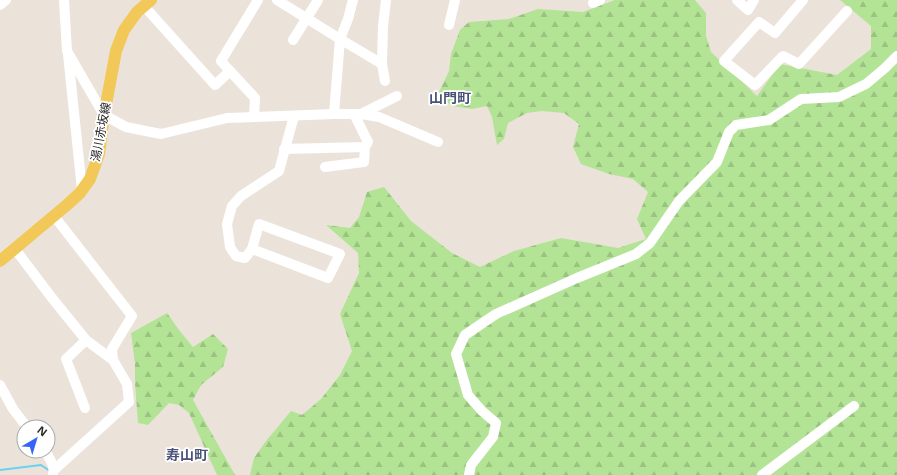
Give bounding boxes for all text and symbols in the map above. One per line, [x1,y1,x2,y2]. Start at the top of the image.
district label: 山門町 [429,88,471,107]
street label: 湯川赤坂線 [86,101,115,163]
north arrow [16,419,56,459]
text: N [34,422,51,439]
district label: 寿山町 [166,445,208,464]

